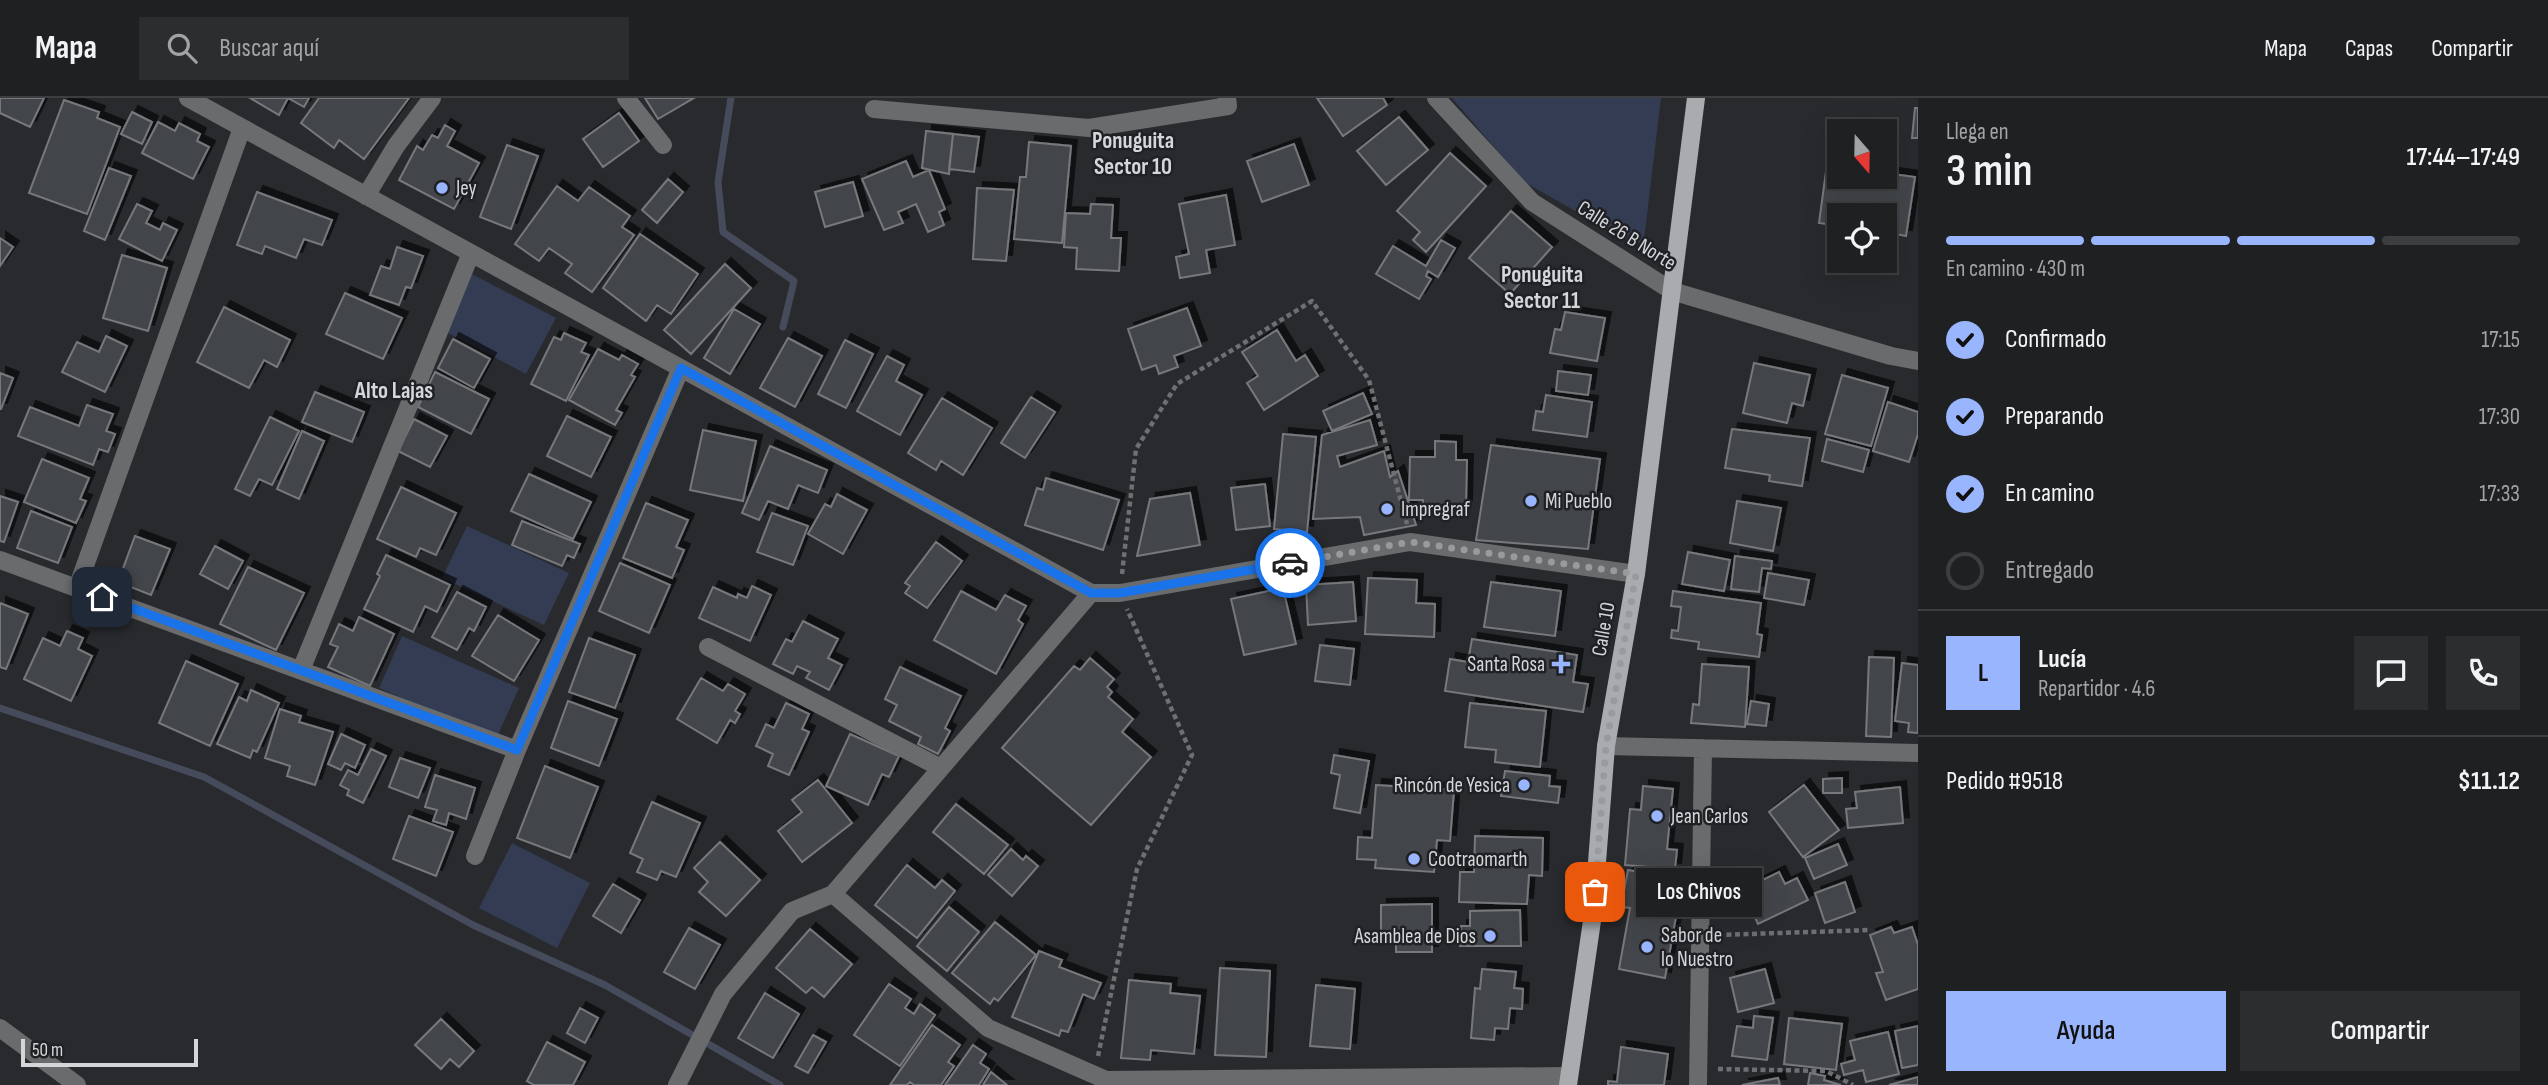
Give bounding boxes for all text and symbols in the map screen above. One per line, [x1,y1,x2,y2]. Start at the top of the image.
search box [139,17,629,80]
text: Mapa [35,28,97,68]
icon: search [163,29,201,67]
text: Buscar aquí [219,33,319,64]
text: Mapa [2264,34,2307,63]
text: Capas [2345,34,2393,63]
text: Compartir [2431,34,2513,63]
text: Llega en [1946,118,2009,146]
north arrow [1827,119,1897,189]
map controls [1827,119,1897,273]
district label: Ponuguita Sector 10 [1092,127,1174,181]
text: 17:44–17:49 [2407,142,2520,173]
text: 3 min [1946,144,2033,199]
place label: Jey [455,176,477,201]
marker: Jey [434,180,450,196]
street label: Calle 26 B Norte [1573,195,1681,276]
button: locate [1827,203,1897,273]
text: En camino · 430 m [1946,255,2085,283]
district label: Ponuguita Sector 11 [1501,261,1583,315]
icon: check [1946,321,1984,359]
text: Confirmado [2005,324,2106,355]
text: 17:15 [2481,326,2520,354]
district label: Alto Lajas [354,377,433,405]
icon: check [1946,398,1984,436]
text: Preparando [2005,401,2104,432]
text: 17:30 [2479,403,2520,431]
icon: check [1946,475,1984,513]
text: En camino [2005,478,2095,509]
text: 17:33 [2479,480,2520,508]
place label: Mi Pueblo [1545,489,1612,514]
marker: Mi Pueblo [1523,493,1539,509]
place label: Impregraf [1401,497,1471,522]
marker: Impregraf [1379,501,1395,517]
courier [1255,528,1325,598]
icon: car [1271,544,1309,582]
text: Entregado [2005,555,2094,586]
pin [72,567,132,627]
icon: home [83,578,121,616]
street label: Calle 10 [1586,600,1621,658]
button: chat [2354,636,2428,710]
button: phone [2446,636,2520,710]
text: Lucía [2038,644,2086,675]
place label: Santa Rosa [1467,652,1545,677]
marker: Santa Rosa [1551,654,1571,674]
text: L [1978,658,1988,689]
text: Repartidor · 4.6 [2038,675,2155,703]
text: Pedido #9518 [1946,766,2063,797]
text: $11.12 [2458,766,2520,797]
place label: Rincón de Yesica [1394,773,1510,798]
marker: Rincón de Yesica [1516,777,1532,793]
place label: Jean Carlos [1670,804,1748,829]
marker: Jean Carlos [1649,808,1665,824]
place label: Cootraomarth [1428,847,1528,872]
marker: Cootraomarth [1406,851,1422,867]
pin [1565,862,1625,922]
callout: Los Chivos [1637,868,1763,916]
icon: bag [1576,873,1614,911]
text: Los Chivos [1657,878,1741,906]
place label: Sabor de lo Nuestro [1661,923,1733,972]
place label: Asamblea de Dios [1353,924,1476,949]
marker: Asamblea de Dios [1482,928,1498,944]
marker: Sabor de lo Nuestro [1639,939,1655,955]
button: Ayuda [1946,991,2226,1071]
button: Compartir [2240,991,2520,1071]
scale bar [21,1036,198,1068]
text: 50 m [32,1039,63,1062]

